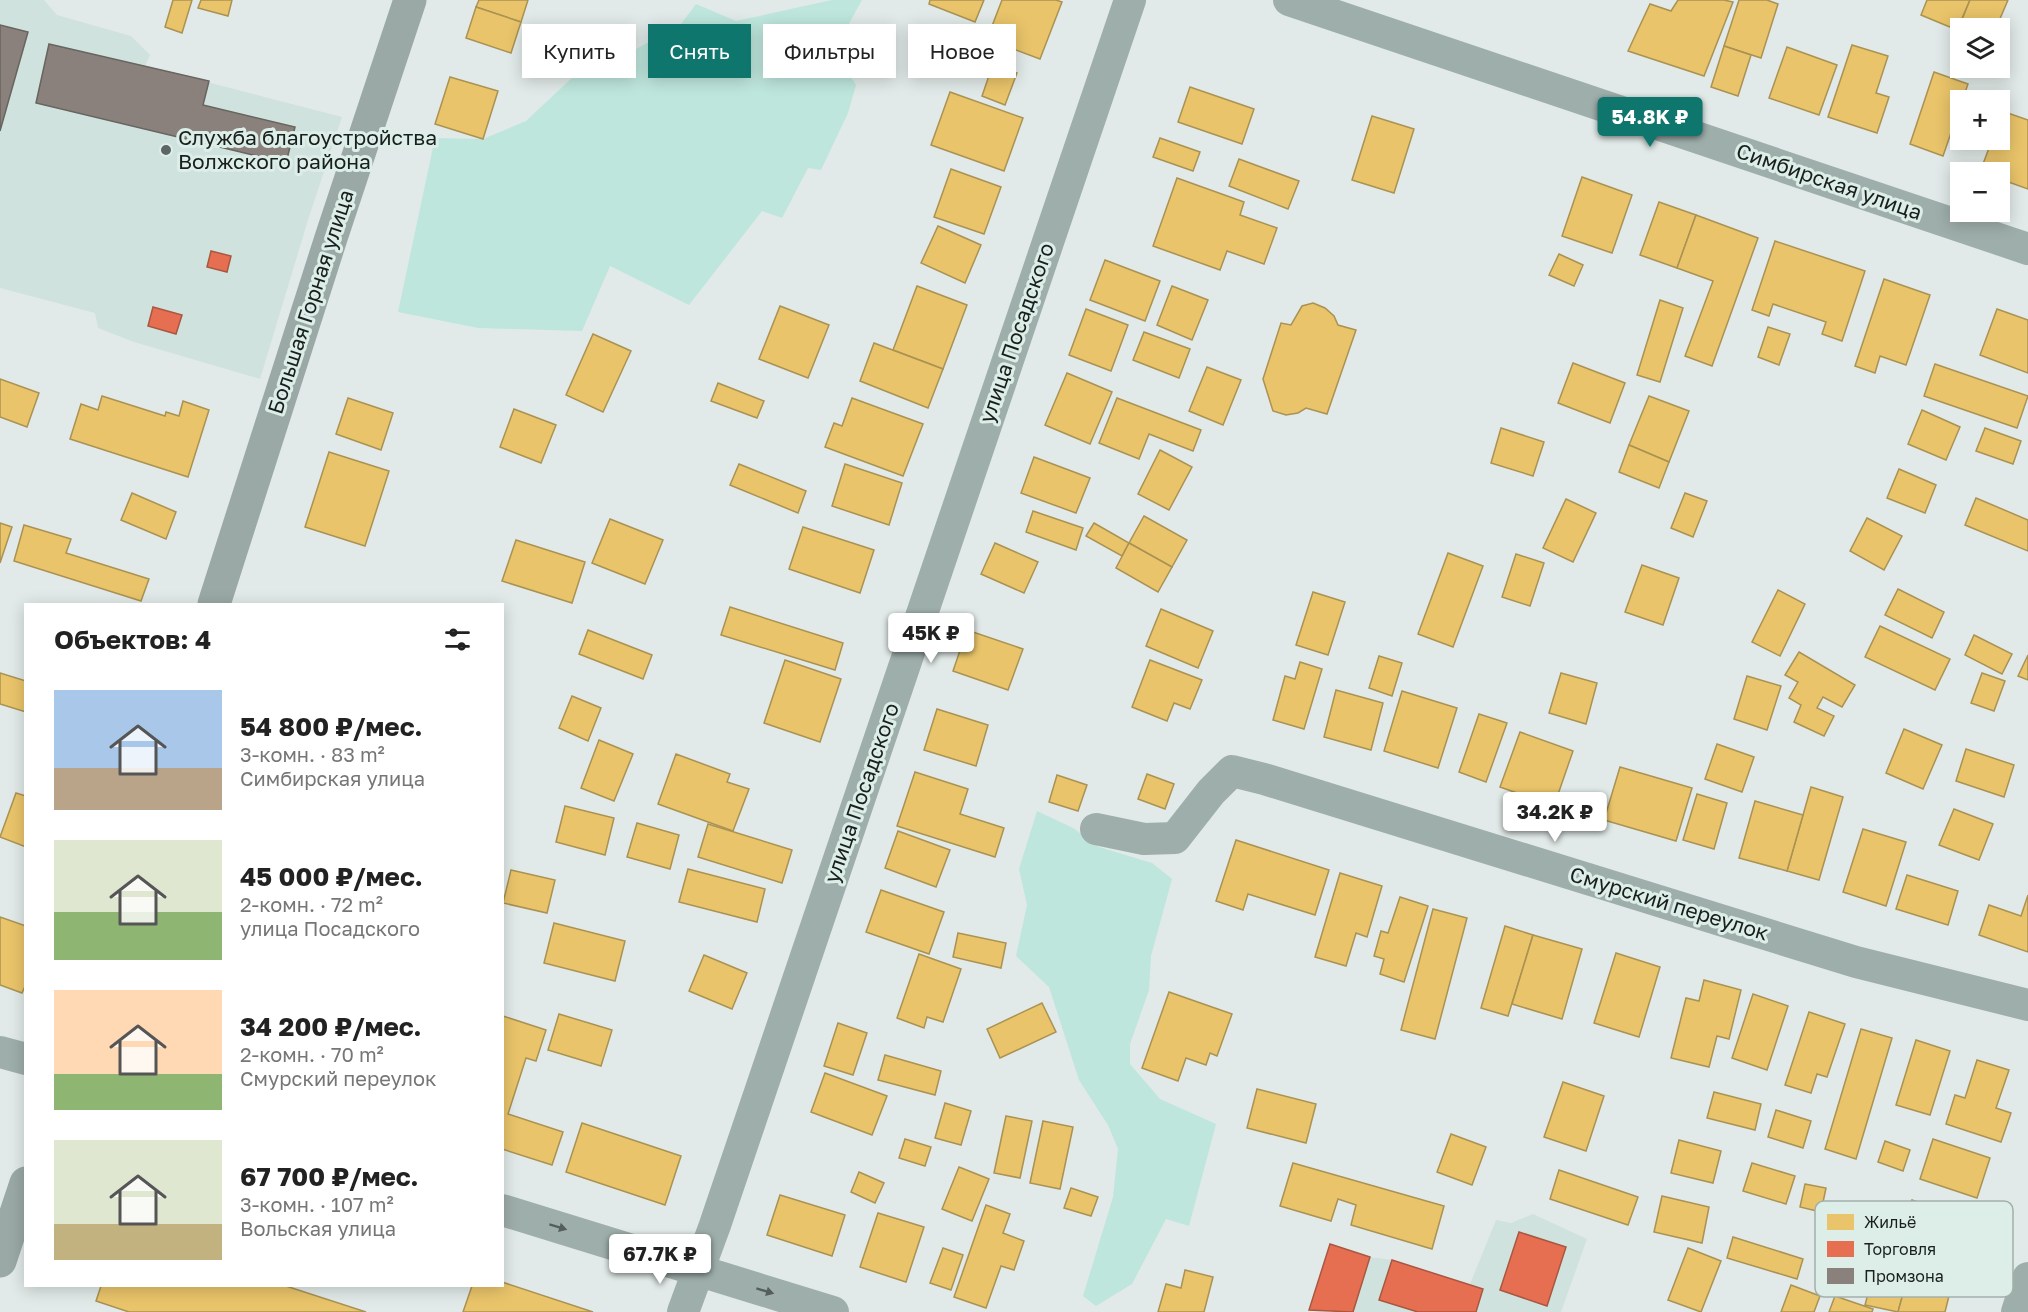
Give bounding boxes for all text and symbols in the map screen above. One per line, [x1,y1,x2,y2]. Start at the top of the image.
map controls [1950,18,2010,222]
button: layers [1950,18,2010,78]
chip: Купить [522,24,636,78]
chip: Снять [648,24,751,78]
chip: Фильтры [763,24,896,78]
chip: Новое [908,24,1016,78]
button: + [1950,90,2010,150]
pin: 54.8K ₽ [1595,97,1705,148]
text: 54.8K ₽ [1612,104,1688,128]
place label: Служба благоустройства Волжского района [178,124,437,174]
street label: Симбирская улица [1733,137,1925,225]
marker: Служба благоустройства Волжского района [159,143,173,157]
button: − [1950,162,2010,222]
street label: Большая Горная улица [262,186,359,417]
street label: улица Посадского [973,239,1059,426]
pin: 45K ₽ [889,613,973,664]
text: 45K ₽ [902,620,960,644]
icon: filters [441,623,474,656]
text: Объектов: 4 [54,624,211,655]
street label: улица Посадского [818,699,904,886]
text: 54 800 ₽/мес. [240,711,422,742]
icon: home [102,714,174,786]
text: 3-комн. · 83 m² [240,742,385,766]
text: Симбирская улица [240,766,425,790]
pin: 34.2K ₽ [1500,792,1610,843]
text: 34.2K ₽ [1517,799,1593,823]
street label: Смурский переулок [1567,860,1772,946]
text: 45 000 ₽/мес. [240,861,423,892]
icon: home [102,864,174,936]
text: 2-комн. · 72 m² [240,892,383,916]
text: улица Посадского [240,916,420,940]
text: 34 200 ₽/мес. [240,1011,422,1042]
icon: home [102,1014,174,1086]
text: 2-комн. · 70 m² [240,1042,384,1066]
text: Смурский переулок [240,1066,436,1090]
text: 67 700 ₽/мес. [240,1161,419,1192]
icon: home [102,1164,174,1236]
text: 3-комн. · 107 m² [240,1192,394,1216]
legend [1815,1201,2013,1297]
text: Жильё [1864,1212,1916,1232]
text: Вольская улица [240,1216,396,1240]
one-way arrow [549,1223,567,1233]
pin: 67.7K ₽ [605,1234,715,1285]
text: Торговля [1864,1239,1936,1259]
text: 67.7K ₽ [623,1241,697,1265]
text: Промзона [1864,1266,1944,1286]
one-way arrow [756,1287,774,1296]

